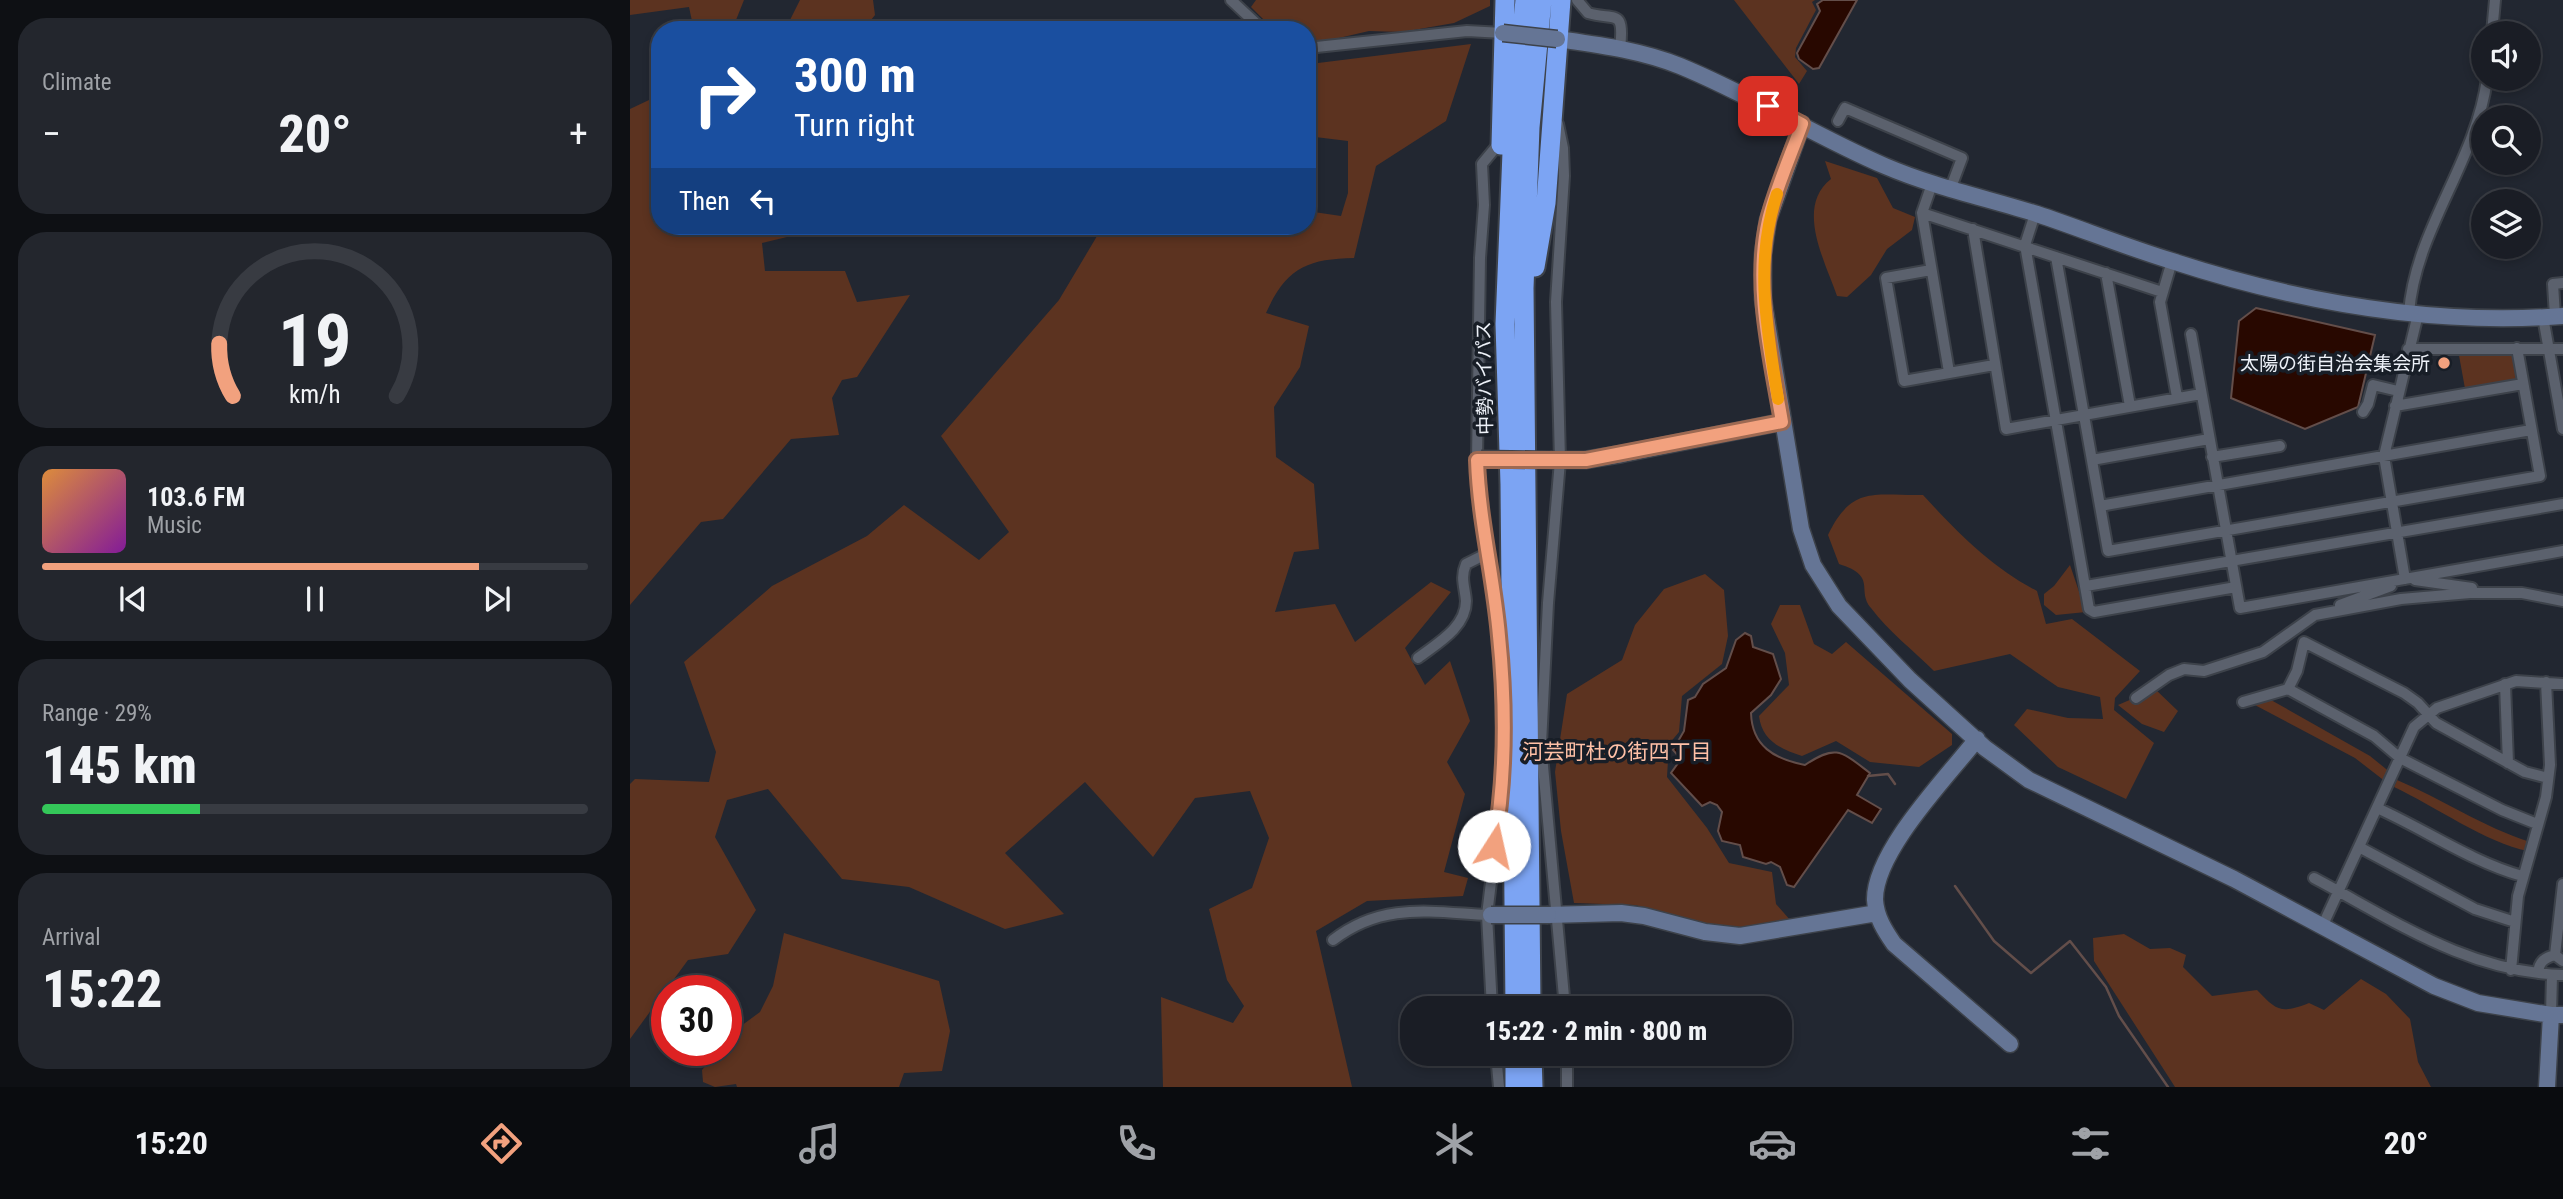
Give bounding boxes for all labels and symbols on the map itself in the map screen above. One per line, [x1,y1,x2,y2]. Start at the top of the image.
pin [1738,76,1798,136]
street label: 中勢バイパス [1472,321,1497,435]
place label: 太陽の街自治会集会所 [2240,352,2430,375]
marker: 太陽の街自治会集会所 [2436,355,2452,371]
district label: 河芸町杜の街四丁目 [1523,740,1712,764]
position arrow [1457,809,1531,883]
speed limit sign: 30 [651,975,742,1066]

